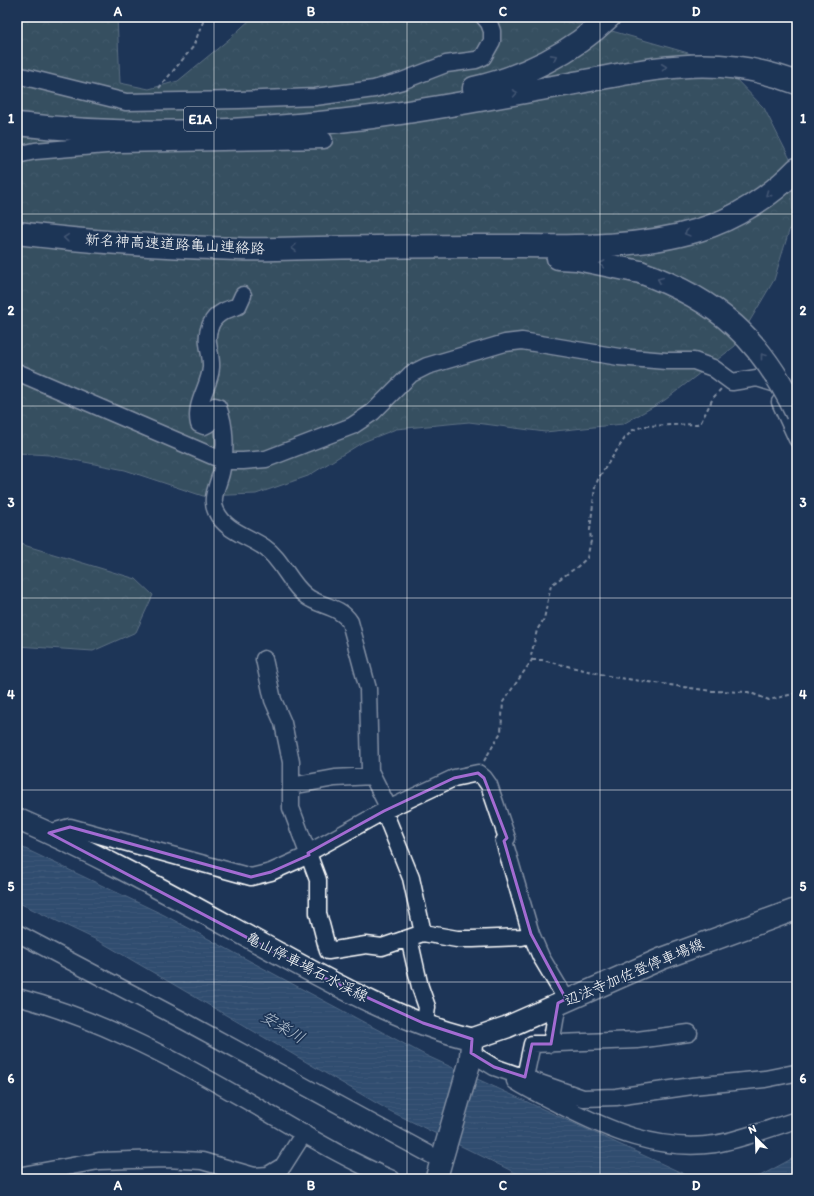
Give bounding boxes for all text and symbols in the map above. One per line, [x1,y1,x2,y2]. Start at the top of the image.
text: A [113,4,123,19]
text: B [307,4,316,19]
text: C [499,4,508,19]
text: D [692,4,701,19]
one-way arrow [550,55,557,62]
one-way arrow [661,63,667,72]
one-way arrow [512,89,518,98]
road number: E1A [184,107,216,131]
text: 1 [8,111,14,126]
text: 1 [800,111,806,126]
one-way arrow [765,189,772,196]
one-way arrow [684,228,691,237]
street label: 新名神高速道路亀山連絡路 [85,230,265,258]
one-way arrow [63,233,69,242]
one-way arrow [291,244,297,252]
one-way arrow [598,260,605,268]
one-way arrow [657,276,664,284]
text: 2 [8,303,15,318]
text: 2 [800,303,807,318]
one-way arrow [761,354,768,361]
text: 3 [7,495,15,510]
text: 3 [799,495,807,510]
text: 4 [7,687,15,702]
text: 4 [799,687,807,702]
text: 5 [8,879,15,894]
text: 5 [800,879,807,894]
street label: 亀山停車場石水渓線 [243,928,371,1006]
street label: 辺法寺加佐登停車場線 [561,934,707,1010]
water label: 安楽川 [258,1006,308,1048]
text: 6 [8,1071,15,1086]
text: 6 [800,1071,807,1086]
north arrow [736,1118,776,1158]
text: N [746,1122,758,1137]
text: A [113,1178,123,1193]
text: B [307,1178,316,1193]
text: C [499,1178,508,1193]
text: D [692,1178,701,1193]

